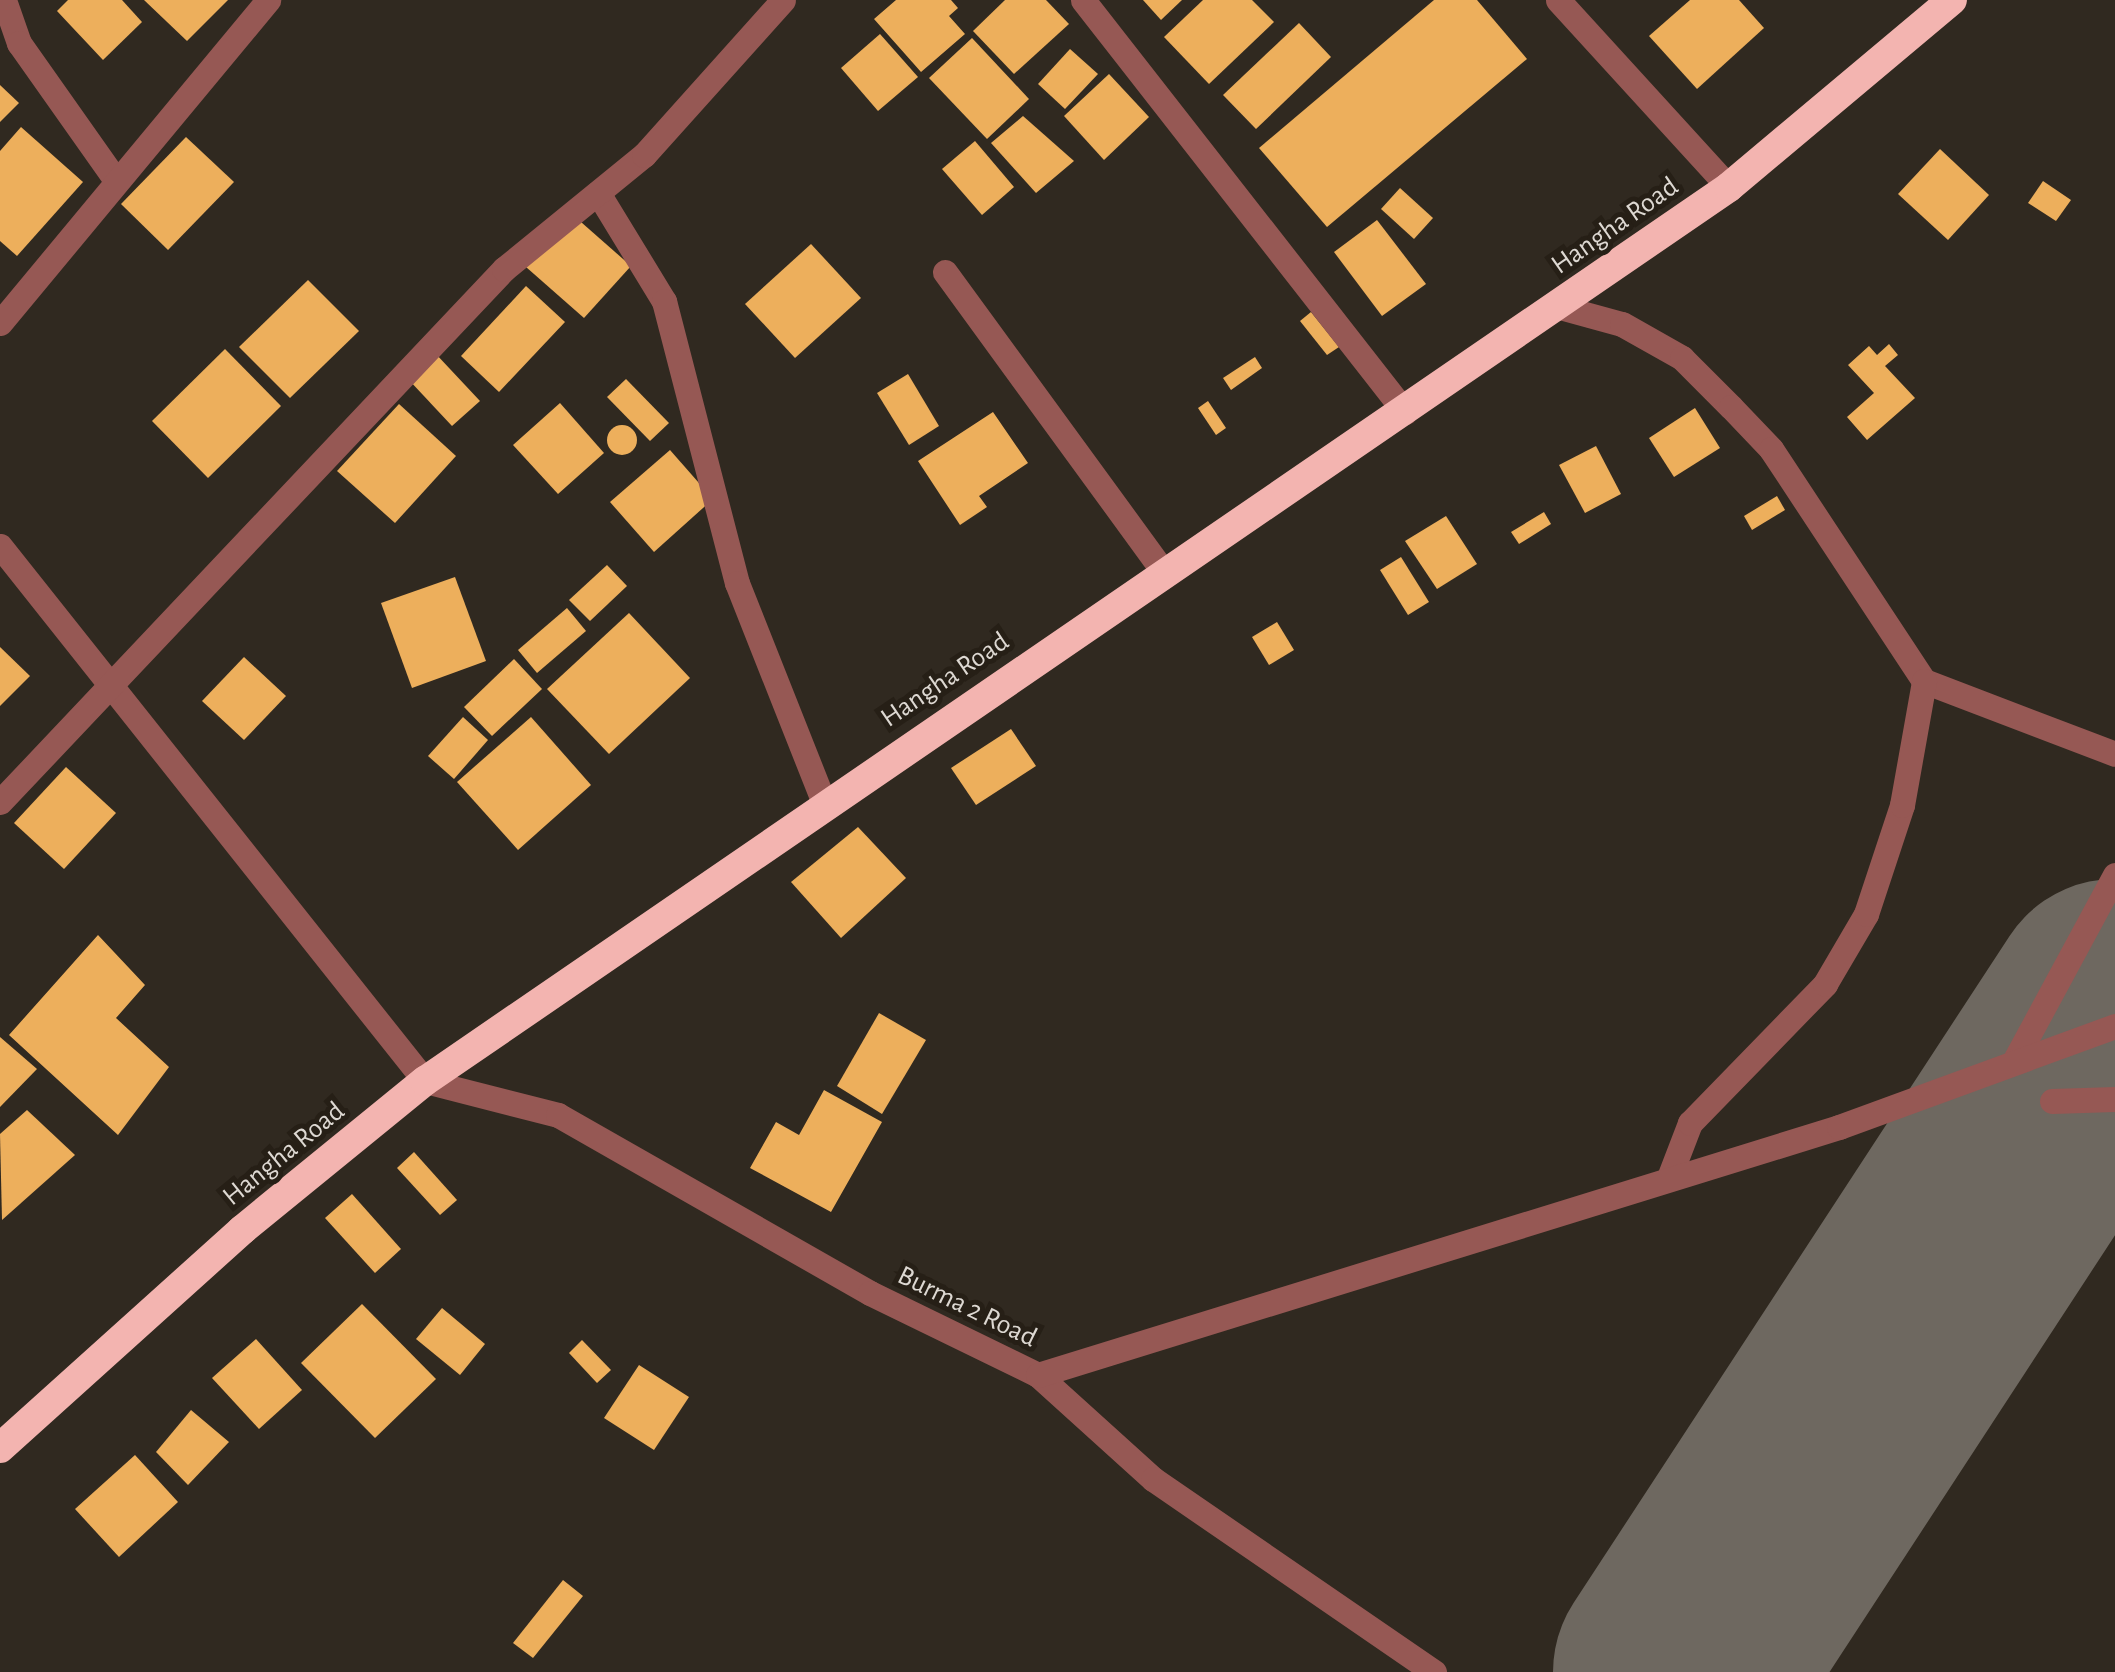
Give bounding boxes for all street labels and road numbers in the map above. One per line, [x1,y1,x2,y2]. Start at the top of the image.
street label: Hangha Road [1545,170,1685,282]
street label: Hangha Road [875,625,1015,735]
street label: Hangha Road [216,1095,352,1213]
street label: Burma 2 Road [892,1259,1042,1355]

